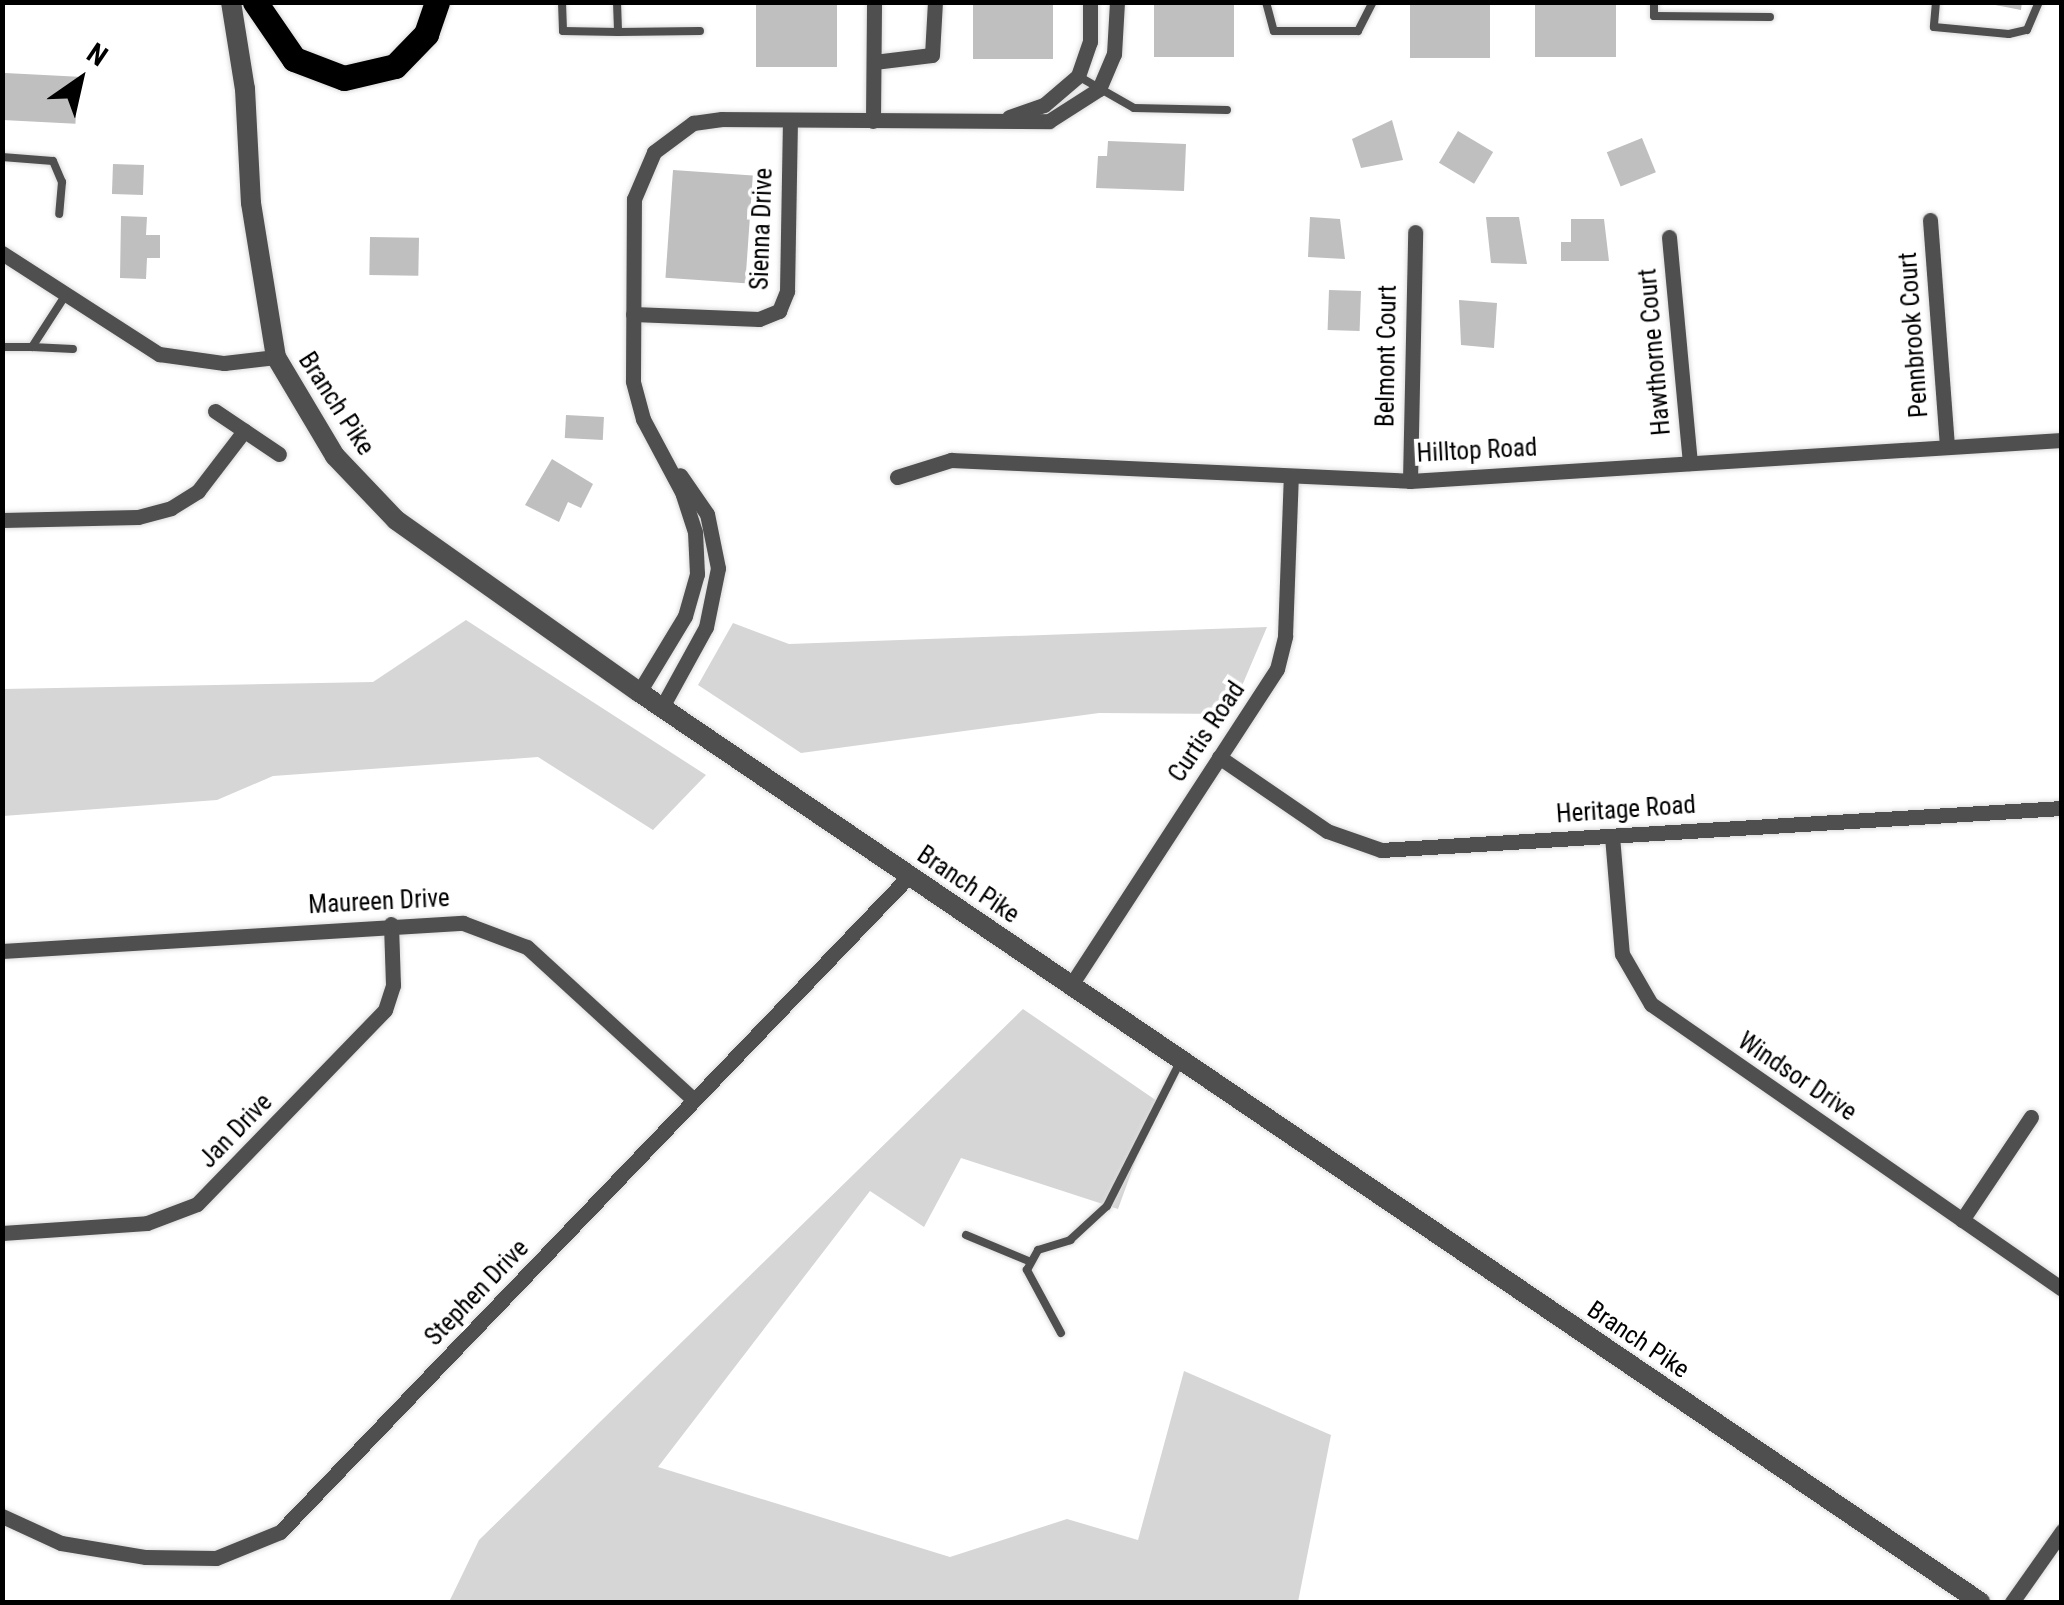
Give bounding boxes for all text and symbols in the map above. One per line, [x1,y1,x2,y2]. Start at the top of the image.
north arrow [30,30,130,130]
text: N [81,36,113,73]
street label: Sienna Drive [745,167,779,291]
street label: Pennbrook Court [1893,251,1935,419]
street label: Hawthorne Court [1633,267,1677,437]
street label: Belmont Court [1371,285,1403,427]
street label: Branch Pike [292,347,380,461]
street label: Hilltop Road [1416,433,1538,469]
street label: Curtis Road [1162,676,1252,788]
street label: Heritage Road [1555,790,1697,830]
street label: Branch Pike [911,840,1025,930]
street label: Maureen Drive [308,883,450,921]
street label: Windsor Drive [1732,1026,1862,1128]
street label: Jan Drive [193,1088,279,1174]
street label: Stephen Drive [419,1234,535,1352]
street label: Branch Pike [1581,1295,1695,1385]

